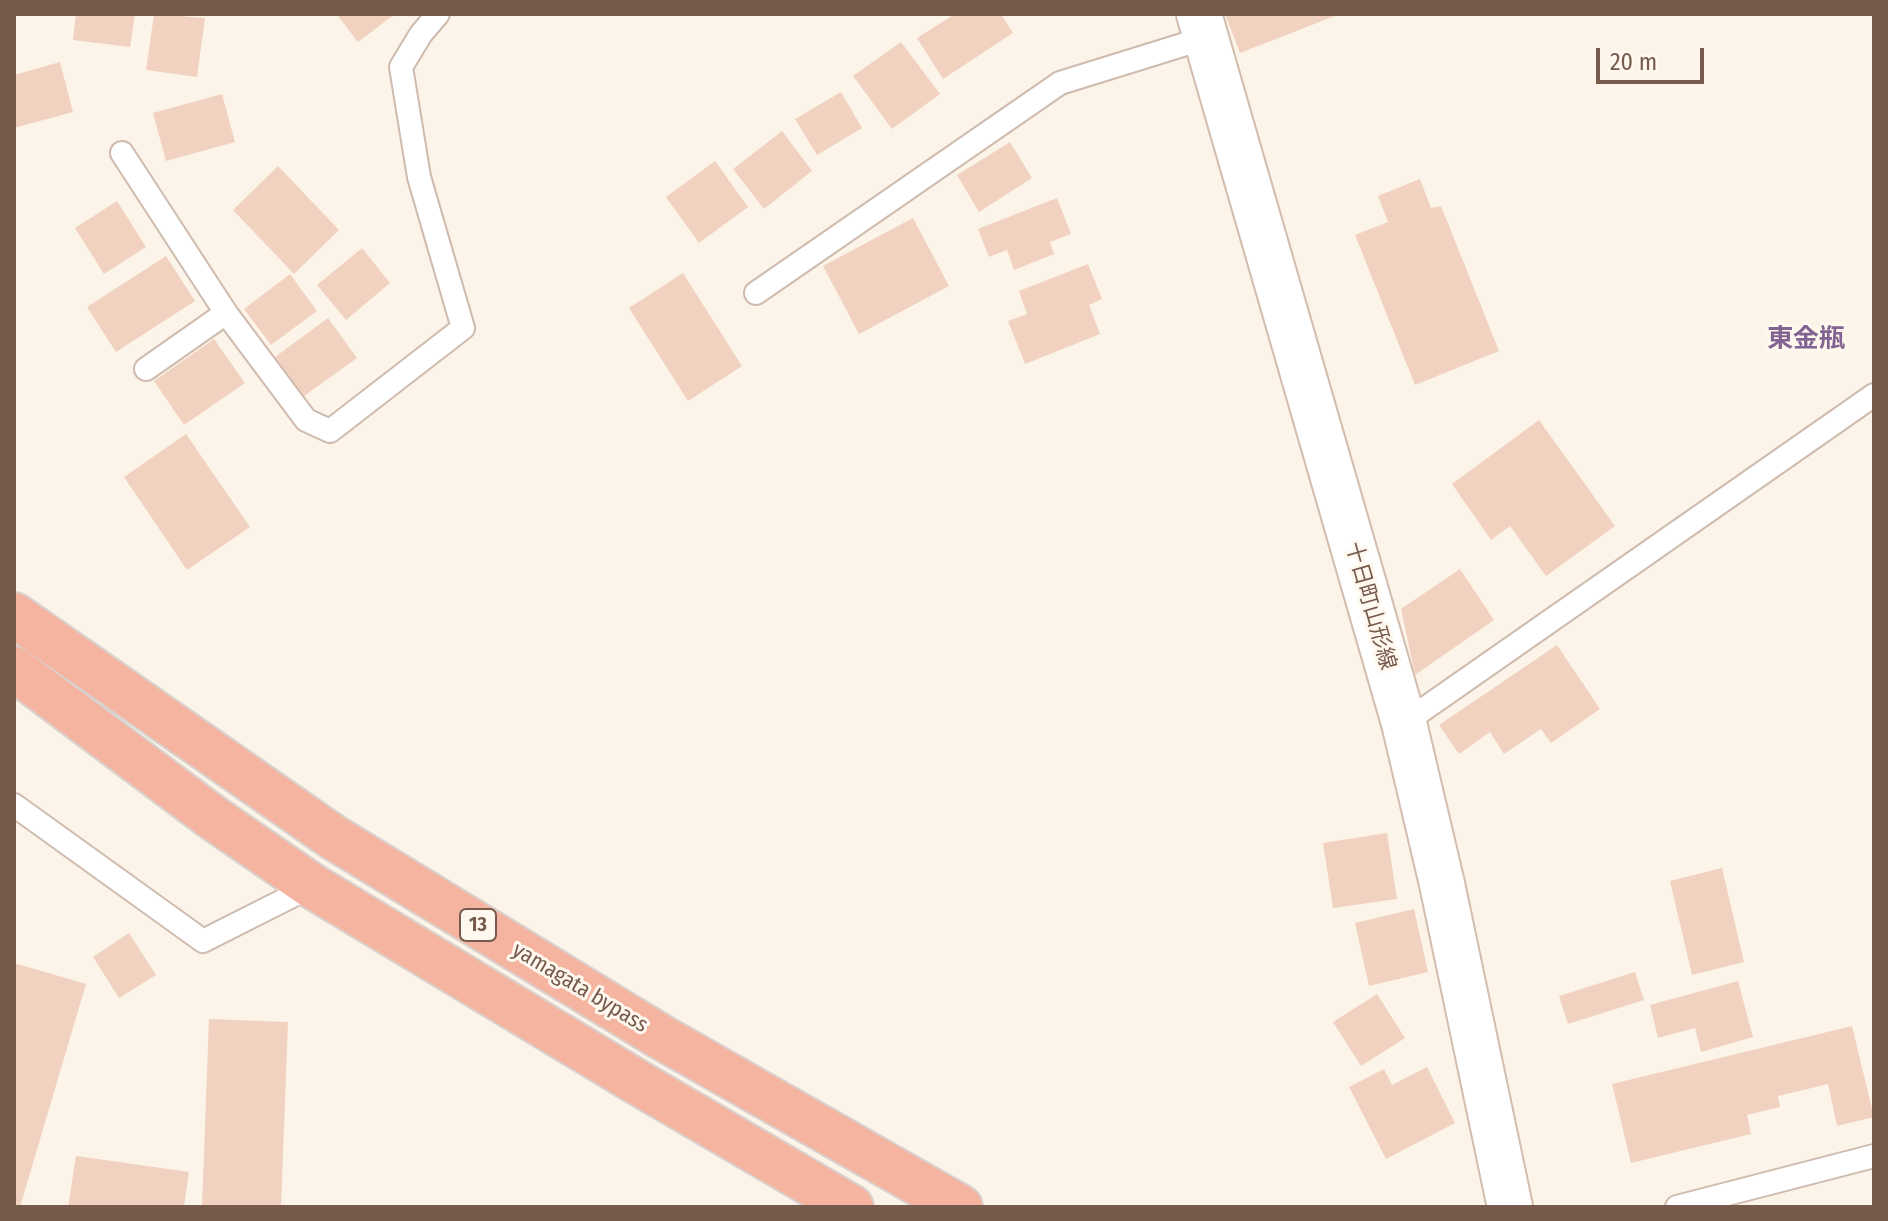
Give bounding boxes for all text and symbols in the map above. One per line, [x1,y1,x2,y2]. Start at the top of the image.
scale bar [1600,32,1708,82]
text: 20 m [1610,48,1657,76]
district label: 東金瓶 [1767,324,1845,356]
street label: 十日町山形線 [1339,539,1401,673]
road number: 13 [460,909,496,941]
street label: yamagata bypass [507,937,653,1039]

